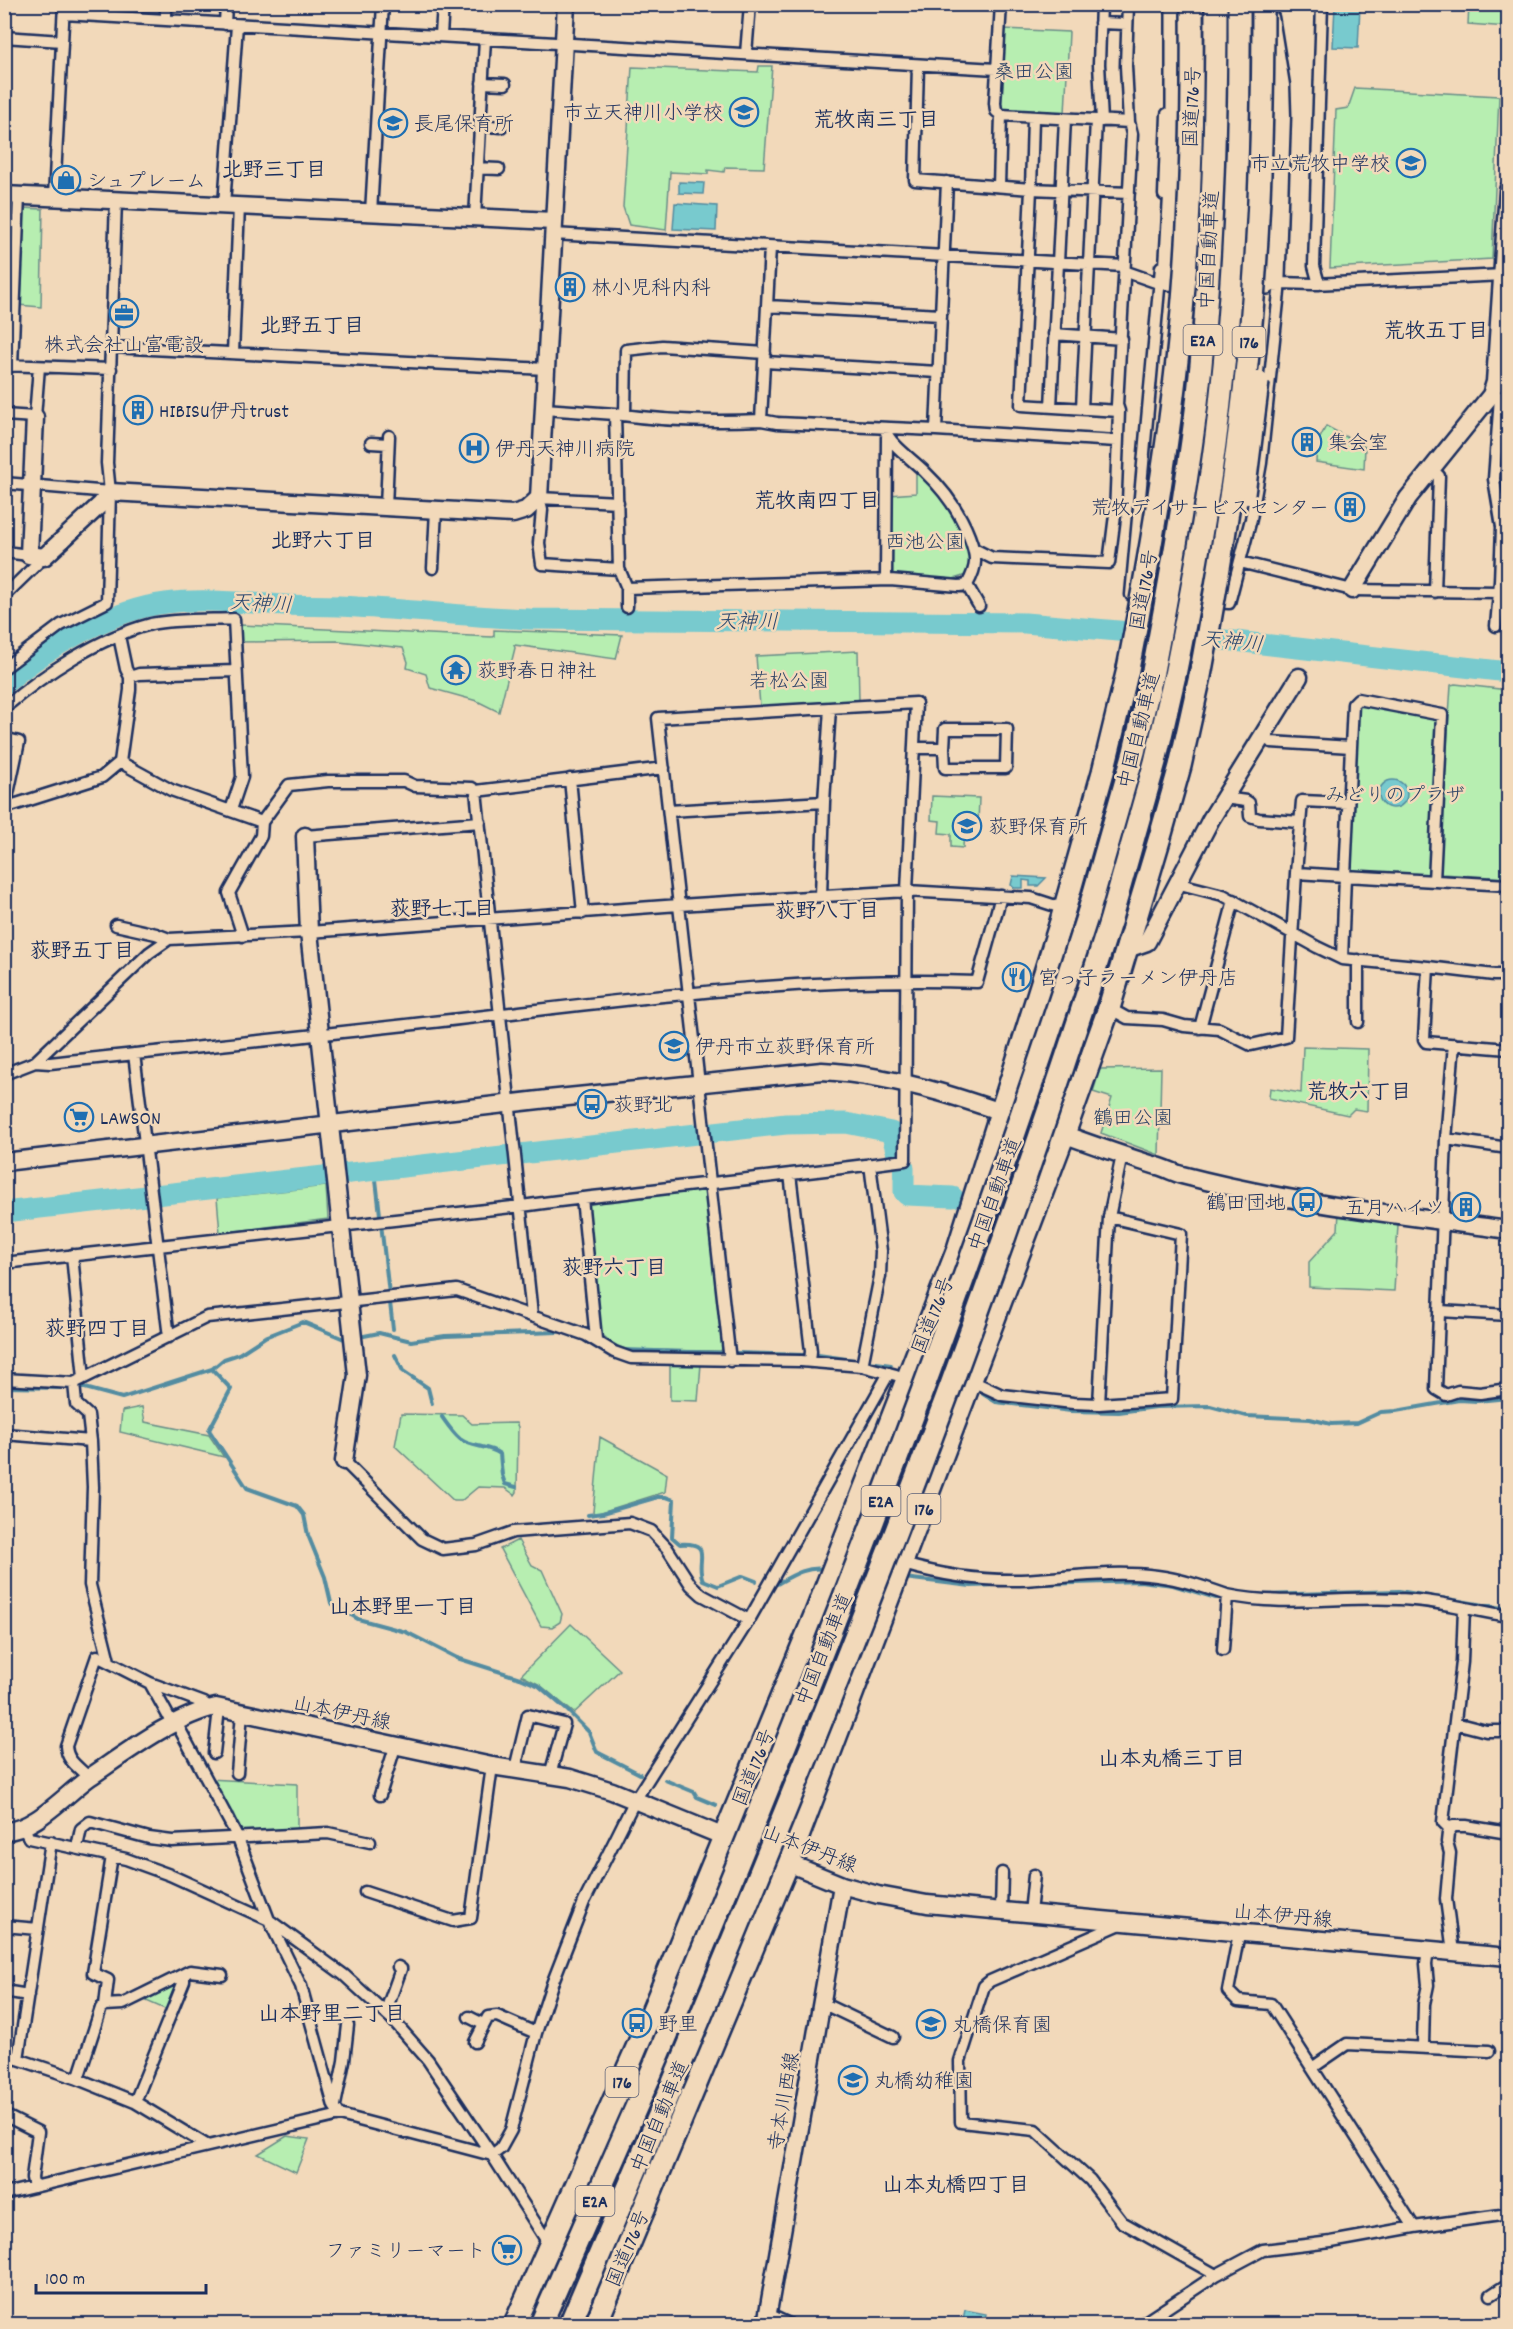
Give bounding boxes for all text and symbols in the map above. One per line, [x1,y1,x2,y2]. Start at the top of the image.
park label: 桑田公園 [994,60,1074,88]
street label: 国道176号 [1179,66,1209,148]
school or university icon: 市立天神川小学校 [728,96,760,128]
place label: 市立天神川小学校 [563,101,723,129]
school or university icon: 長尾保育所 [377,107,409,139]
district label: 荒牧南三丁目 [813,107,939,137]
place label: 長尾保育所 [414,112,514,140]
school or university icon: 市立荒牧中学校 [1395,147,1427,179]
place label: 市立荒牧中学校 [1250,152,1390,180]
district label: 北野三丁目 [222,157,327,187]
shop icon: シュプレーム [50,164,82,196]
place label: シュプレーム [87,169,206,197]
street label: 中国自動車道 [1194,190,1228,311]
building icon: 林小児科内科 [554,271,586,303]
place label: 林小児科内科 [591,276,711,304]
office icon: 株式会社山富電設 [108,297,140,329]
district label: 北野五丁目 [260,313,365,343]
district label: 荒牧五丁目 [1384,318,1489,348]
road number: E2A [1184,325,1222,355]
road number: 176 [1232,327,1266,357]
place label: 株式会社山富電設 [44,333,204,361]
building icon: HIBISU伊丹trust [122,394,154,426]
place label: HIBISU伊丹trust [159,399,289,427]
building icon: 集会室 [1291,426,1323,458]
place label: 集会室 [1328,431,1388,459]
hospital icon: 伊丹天神川病院 [458,432,490,464]
place label: 伊丹天神川病院 [495,437,635,465]
district label: 荒牧南四丁目 [754,488,880,518]
building icon: 荒牧デイサービスセンター [1334,491,1366,523]
place label: 荒牧デイサービスセンター [1091,496,1329,524]
district label: 北野六丁目 [271,528,376,558]
park label: 西池公園 [885,530,965,558]
street label: 国道176号 [1125,548,1167,633]
water label: 天神川 [229,589,293,623]
water label: 天神川 [716,609,779,639]
water label: 天神川 [1199,626,1265,662]
temple icon: 荻野春日神社 [440,654,472,686]
place label: 荻野春日神社 [477,659,597,687]
park label: 若松公園 [749,669,829,697]
street label: 中国自動車道 [1113,669,1169,792]
park label: みどりのプラザ [1325,783,1465,811]
school or university icon: 荻野保育所 [951,810,983,842]
place label: 荻野保育所 [988,815,1088,843]
district label: 荻野七丁目 [390,896,495,926]
district label: 荻野八丁目 [775,898,880,928]
district label: 荻野五丁目 [30,938,135,968]
restaurant icon: 宮っ子ラーメン伊丹店 [1001,961,1033,993]
place label: 宮っ子ラーメン伊丹店 [1038,966,1238,994]
school or university icon: 伊丹市立荻野保育所 [658,1030,690,1062]
place label: 伊丹市立荻野保育所 [695,1035,875,1063]
district label: 荒牧六丁目 [1307,1079,1412,1109]
bus stop icon: 荻野北 [576,1088,608,1120]
place label: 荻野北 [613,1093,673,1121]
supermarket icon: LAWSON [63,1101,95,1133]
place label: LAWSON [100,1106,161,1134]
park label: 鶴田公園 [1093,1106,1173,1134]
street label: 中国自動車道 [963,1134,1030,1256]
bus stop icon: 鶴田団地 [1291,1186,1323,1218]
place label: 鶴田団地 [1206,1191,1286,1219]
building icon: 五月ハイツ [1450,1191,1482,1223]
place label: 五月ハイツ [1345,1196,1445,1224]
district label: 荻野六丁目 [562,1255,667,1285]
street label: 国道176号 [906,1273,963,1359]
district label: 荻野四丁目 [45,1316,150,1346]
road number: E2A [862,1486,900,1516]
road number: 176 [908,1494,940,1524]
street label: 中国自動車道 [790,1589,861,1711]
district label: 山本野里一丁目 [330,1594,477,1624]
street label: 山本伊丹線 [290,1691,393,1739]
street label: 国道176号 [727,1725,784,1811]
district label: 山本丸橋三丁目 [1099,1746,1246,1776]
street label: 山本伊丹線 [757,1820,861,1882]
street label: 山本伊丹線 [1232,1900,1334,1936]
district label: 山本野里二丁目 [259,2001,406,2031]
bus stop icon: 野里 [621,2007,653,2039]
school or university icon: 丸橋保育園 [915,2008,947,2040]
place label: 野里 [658,2012,698,2040]
place label: 丸橋保育園 [952,2013,1052,2041]
street label: 寺本川西線 [763,2050,808,2153]
street label: 中国自動車道 [625,2056,698,2178]
school or university icon: 丸橋幼稚園 [837,2064,869,2096]
road number: 176 [606,2067,638,2097]
place label: 丸橋幼稚園 [874,2069,974,2097]
district label: 山本丸橋四丁目 [883,2172,1030,2202]
road number: E2A [576,2186,614,2216]
street label: 国道176号 [601,2206,659,2292]
supermarket icon: ファミリーマート [491,2234,523,2266]
place label: ファミリーマート [326,2239,486,2267]
scale bar [36,2257,206,2295]
text: 100 m [45,2268,85,2293]

